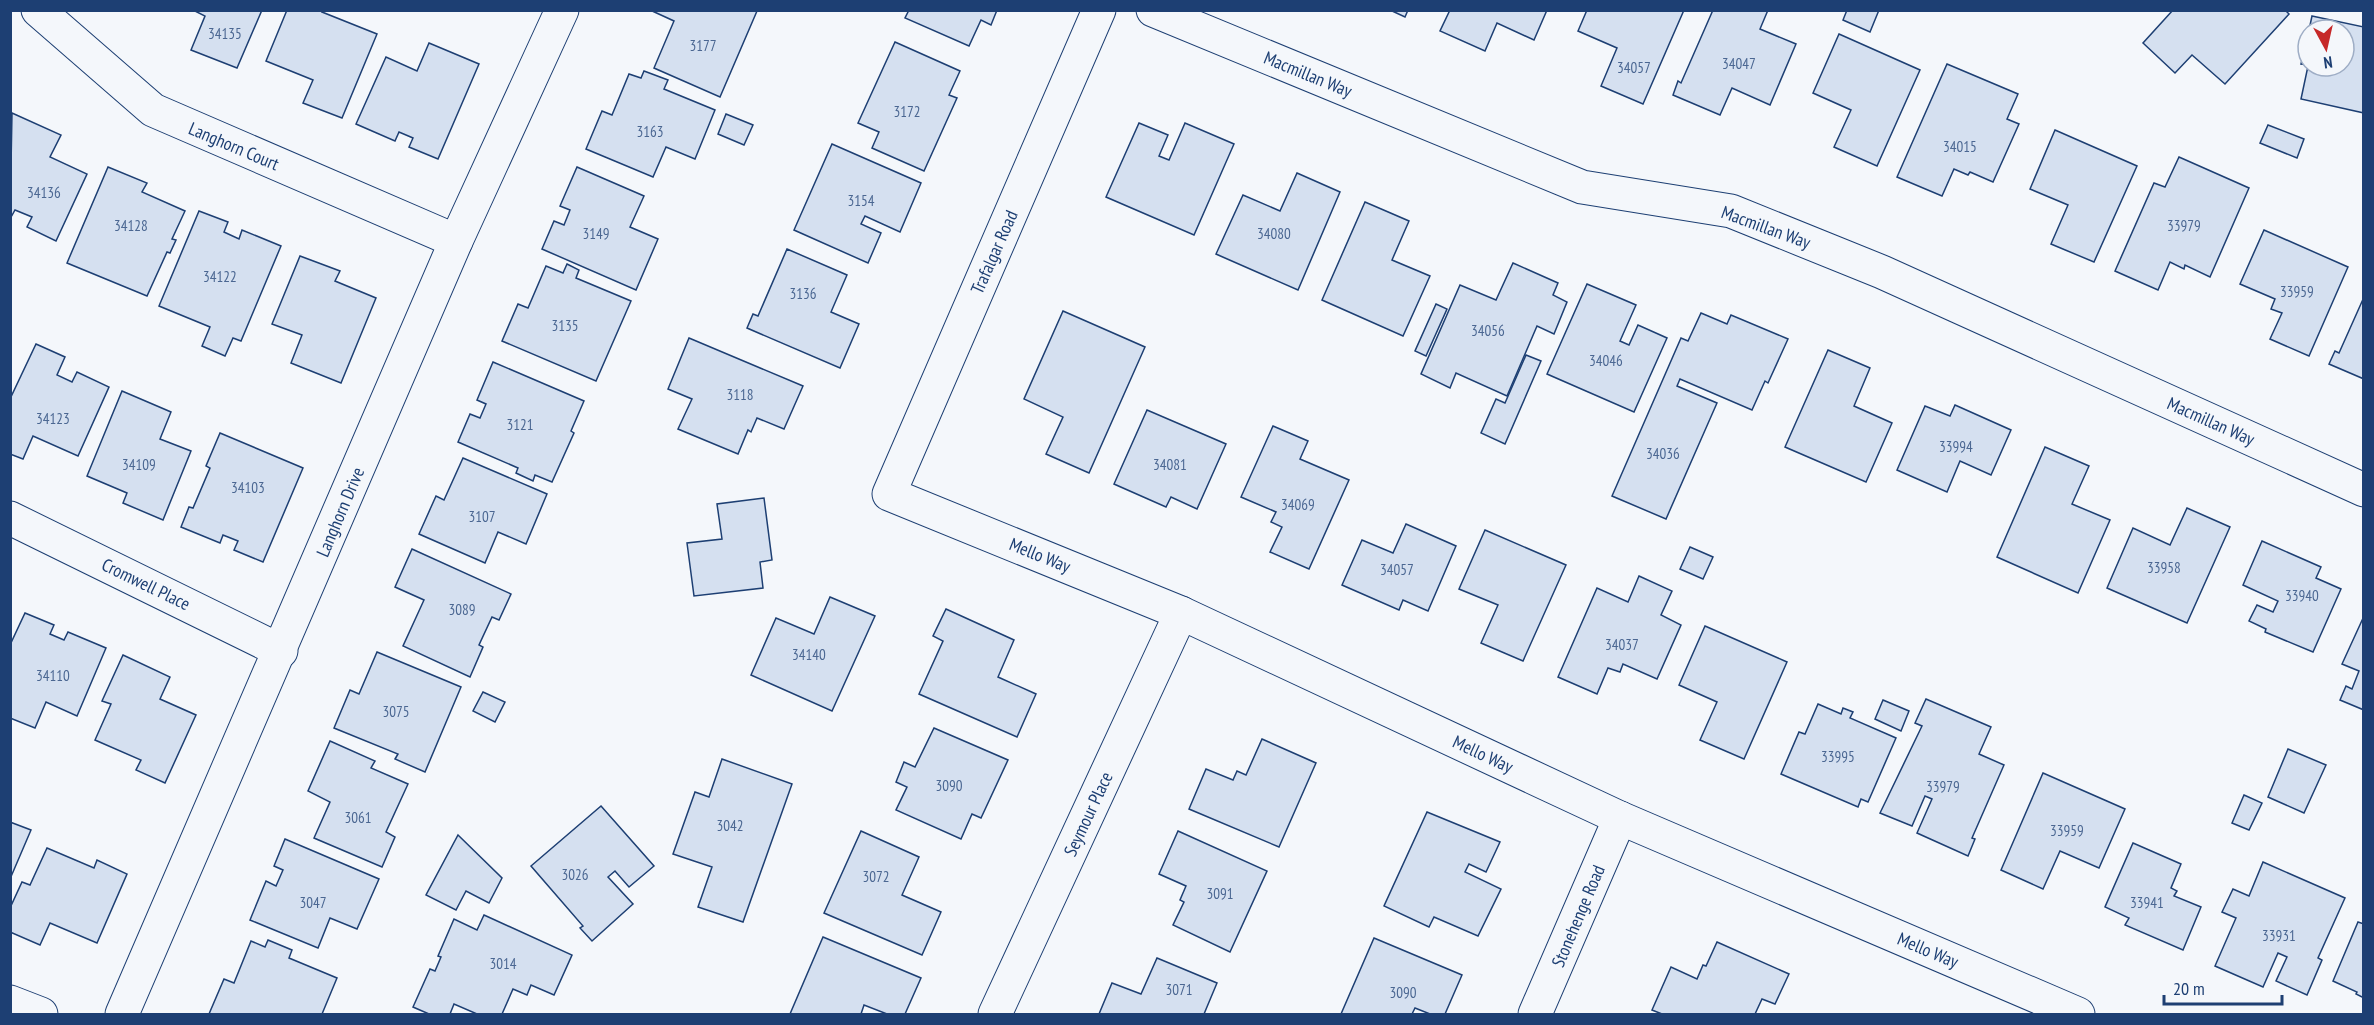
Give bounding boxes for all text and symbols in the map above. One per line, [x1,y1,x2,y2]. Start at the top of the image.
north arrow [2296,18,2356,78]
house number: 34135 [208,24,242,43]
house number: 3177 [689,36,717,55]
street label: Macmillan Way [1260,46,1356,102]
text: N [2322,52,2334,73]
house number: 34047 [1722,54,1756,73]
house number: 34057 [1617,58,1651,77]
house number: 3172 [893,102,921,121]
street label: Langhorn Court [185,117,283,175]
house number: 3163 [636,122,664,141]
house number: 34015 [1943,137,1977,156]
house number: 34136 [27,183,61,202]
house number: 3154 [847,191,875,210]
street label: Macmillan Way [1718,200,1814,254]
street label: Trafalgar Road [965,207,1023,297]
house number: 34128 [114,216,148,235]
house number: 33979 [2167,216,2201,235]
house number: 3149 [582,224,610,243]
house number: 34080 [1257,224,1291,243]
house number: 34122 [203,267,237,286]
house number: 33959 [2280,282,2314,301]
house number: 3136 [789,284,817,303]
house number: 3135 [551,316,579,335]
house number: 34056 [1471,321,1505,340]
house number: 34046 [1589,351,1623,370]
house number: 3118 [726,385,754,404]
street label: Macmillan Way [2164,392,2258,451]
house number: 34123 [36,409,70,428]
house number: 3121 [506,415,534,434]
house number: 33994 [1939,437,1973,456]
house number: 34036 [1646,444,1680,463]
house number: 34109 [122,455,156,474]
house number: 34081 [1153,455,1187,474]
street label: Langhorn Drive [311,464,369,560]
house number: 34103 [231,478,265,497]
house number: 34069 [1281,495,1315,514]
house number: 3107 [468,507,496,526]
street label: Mello Way [1006,532,1074,578]
street label: Cromwell Place [98,553,194,615]
house number: 33958 [2147,558,2181,577]
house number: 34057 [1380,560,1414,579]
house number: 33940 [2285,586,2319,605]
house number: 3089 [448,600,476,619]
house number: 34037 [1605,635,1639,654]
house number: 34140 [792,645,826,664]
house number: 34110 [36,666,70,685]
house number: 3075 [382,702,410,721]
street label: Mello Way [1449,730,1517,778]
house number: 33995 [1821,747,1855,766]
street label: Seymour Place [1058,768,1118,860]
house number: 3090 [935,776,963,795]
house number: 33979 [1926,777,1960,796]
house number: 3061 [344,808,372,827]
house number: 3042 [716,816,744,835]
house number: 33959 [2050,821,2084,840]
street label: Stonehenge Road [1546,862,1610,970]
house number: 3026 [561,865,589,884]
house number: 3072 [862,867,890,886]
house number: 3091 [1206,884,1234,903]
house number: 3047 [299,893,327,912]
house number: 33941 [2130,893,2164,912]
house number: 33931 [2262,926,2296,945]
street label: Mello Way [1894,927,1962,973]
house number: 3014 [489,954,517,973]
scale bar [2164,968,2282,1006]
text: 20 m [2173,977,2205,1000]
house number: 3071 [1165,980,1193,999]
house number: 3090 [1389,983,1417,1002]

